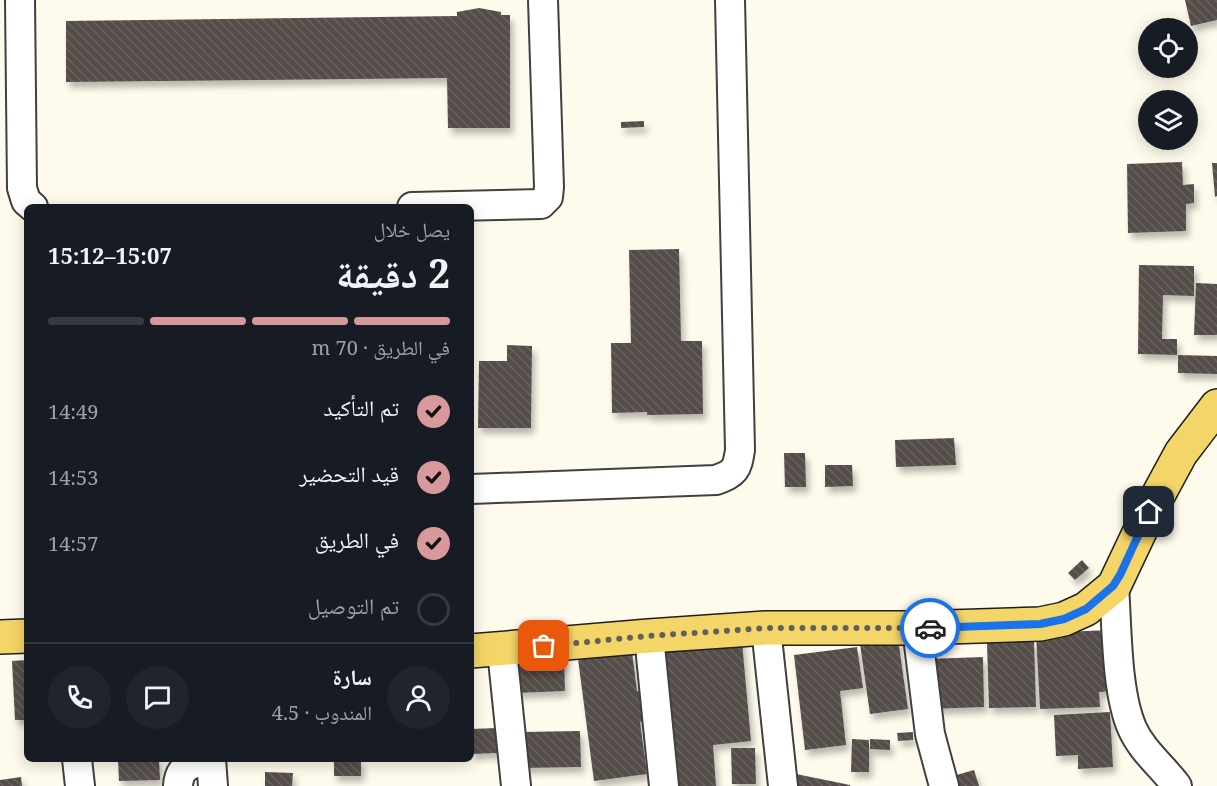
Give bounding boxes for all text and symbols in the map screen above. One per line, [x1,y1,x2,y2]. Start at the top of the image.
map controls [1138,18,1198,150]
button: locate [1138,18,1198,78]
button: layers [1138,90,1198,150]
text: يصل خلال [374,216,450,243]
text: 15:07–15:12 [48,240,172,270]
text: 2 دقيقة [336,246,450,299]
text: في الطريق · 70 m [311,334,450,361]
text: تم التأكيد [323,392,399,422]
icon: check [417,395,450,428]
text: 14:49 [48,398,98,425]
text: قيد التحضير [299,458,399,488]
icon: check [417,461,450,494]
text: 14:53 [48,464,98,491]
pin [1123,486,1174,537]
icon: home [1132,495,1165,528]
text: في الطريق [315,524,399,554]
icon: check [417,527,450,560]
text: 14:57 [48,530,98,557]
text: تم التوصيل [308,590,399,620]
courier [900,598,960,658]
icon: car [914,612,947,645]
pin [518,620,569,671]
icon: bag [527,629,560,662]
text: سارة [333,661,372,691]
button: phone [48,666,111,729]
button: chat [126,666,189,729]
button: person [387,666,450,729]
text: المندوب · 4.5 [272,699,372,726]

